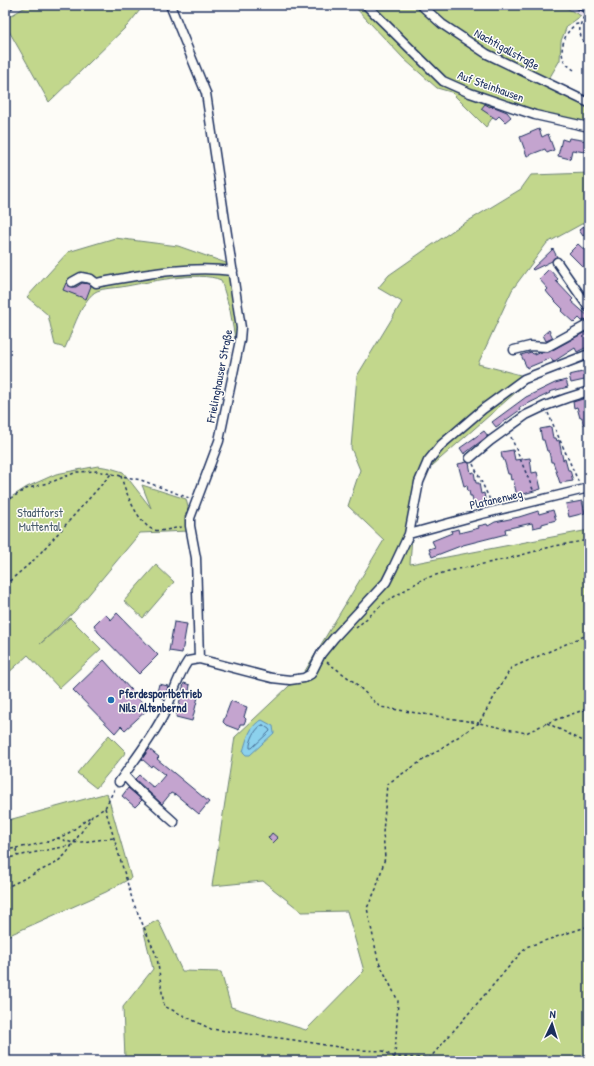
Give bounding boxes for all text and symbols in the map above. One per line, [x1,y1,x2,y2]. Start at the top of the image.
street label: Nachtigallstraße [471,24,543,74]
street label: Auf Steinhausen [455,66,527,106]
street label: Frielinghauser Straße [201,328,236,425]
street label: Platanenweg [468,485,524,513]
park label: Stadtforst Muttental [17,504,64,535]
place label: Pferdesportbetrieb Nils Altenbernd [119,685,202,716]
marker: Pferdesportbetrieb Nils Altenbernd [106,695,116,705]
north arrow [532,1004,572,1044]
text: N [549,1007,556,1021]

